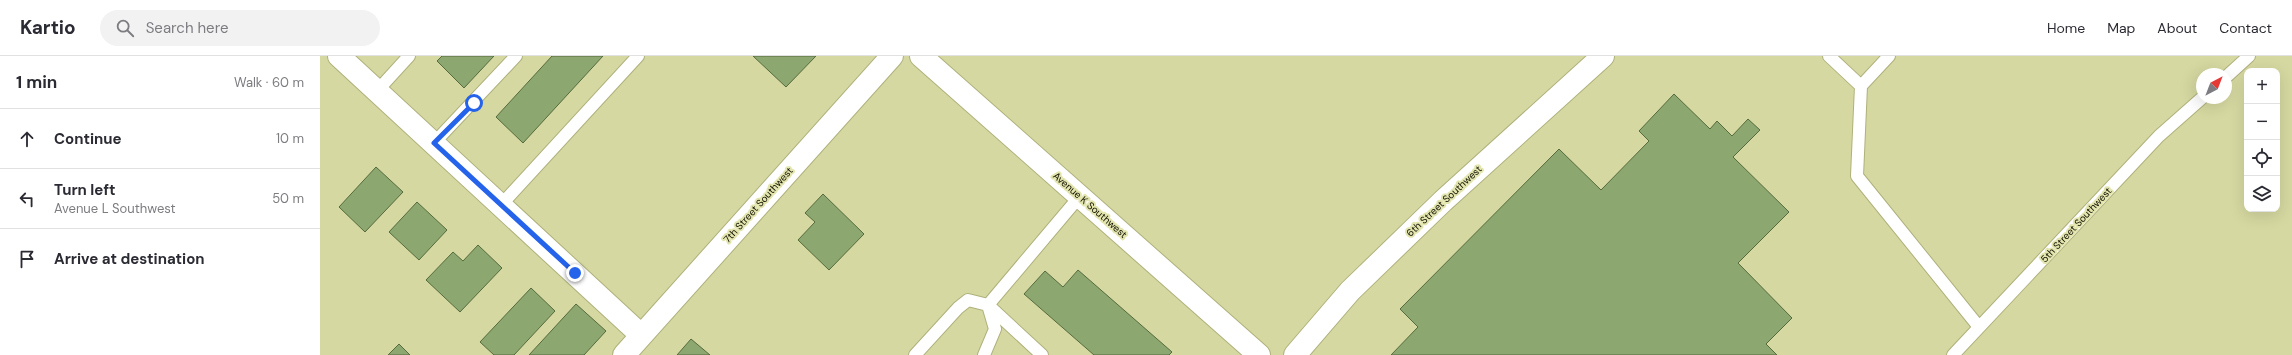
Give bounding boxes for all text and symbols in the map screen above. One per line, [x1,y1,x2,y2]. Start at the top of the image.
search box [100,10,380,46]
text: Kartio [20,15,76,40]
icon: search [114,17,136,39]
text: Search here [146,18,228,38]
text: Home [2047,19,2085,37]
text: Map [2107,19,2135,37]
text: About [2157,19,2197,37]
text: Contact [2219,19,2272,37]
north arrow [2196,68,2232,104]
map controls [2244,68,2280,212]
button: + [2244,68,2280,104]
text: 1 min [16,71,57,93]
text: Walk · 60 m [234,74,304,91]
route start [465,94,483,112]
button: − [2244,104,2280,140]
icon: ahead [16,128,38,150]
text: Continue [54,129,122,149]
text: 10 m [276,130,304,147]
button: locate [2244,140,2280,176]
street label: 6th Street Southwest [1404,163,1485,239]
street label: 7th Street Southwest [721,164,796,246]
street label: Avenue K Southwest [1050,169,1130,241]
button: layers [2244,176,2280,212]
text: Turn left [54,180,115,200]
street label: 5th Street Southwest [2038,185,2114,265]
icon: left [16,188,38,210]
text: 50 m [272,190,304,207]
text: Avenue L Southwest [54,200,176,217]
icon: arrive [16,248,38,270]
text: Arrive at destination [54,249,205,269]
route end [566,264,584,282]

